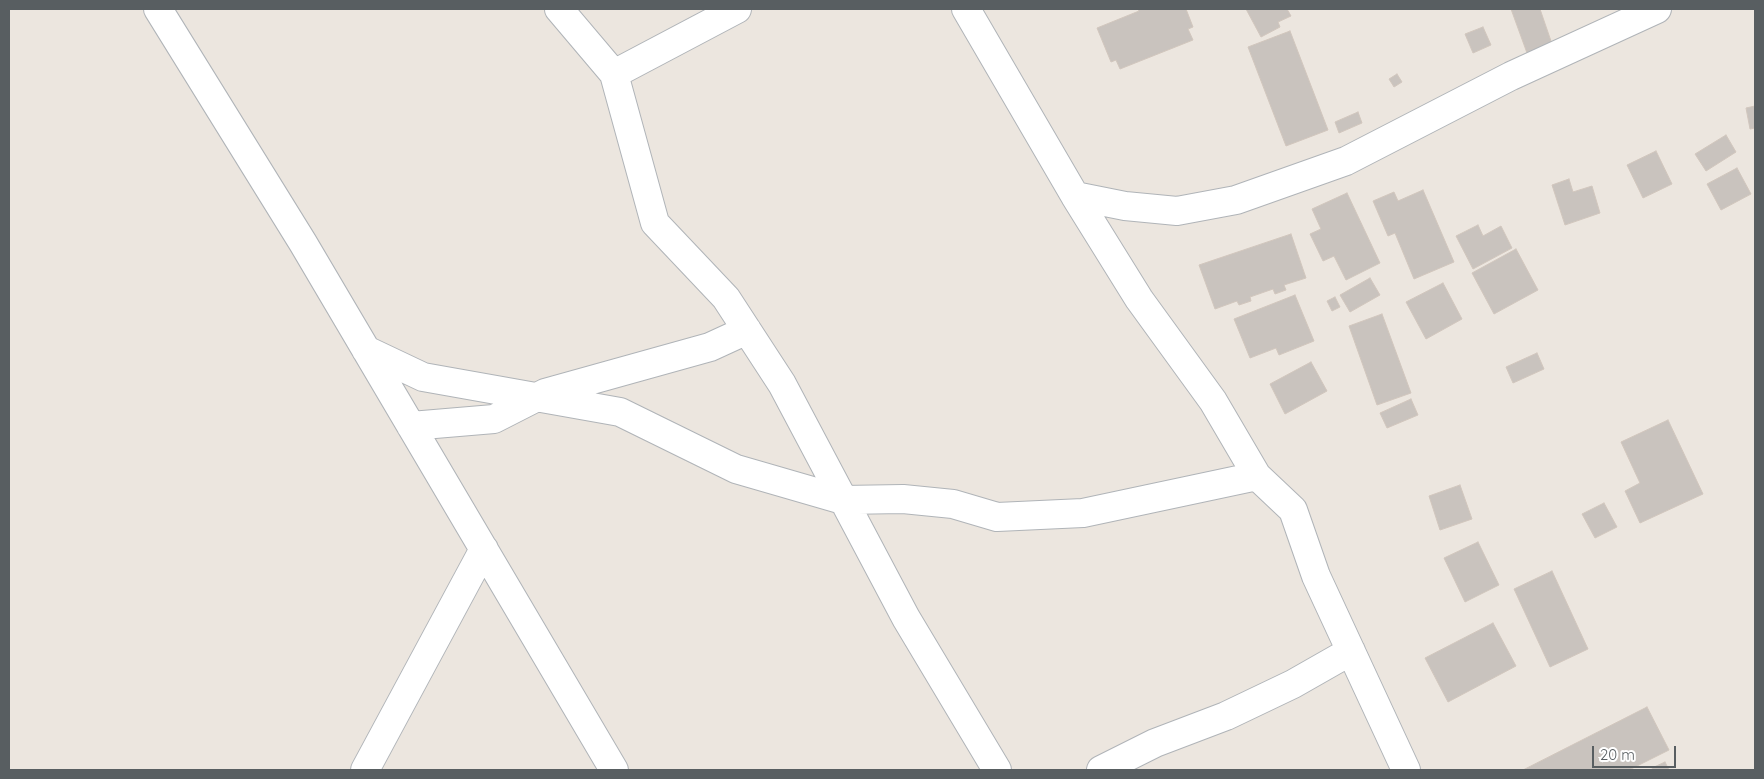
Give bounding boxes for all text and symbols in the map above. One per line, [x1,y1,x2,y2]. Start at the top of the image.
scale bar [1594,736,1678,768]
text: 20 m [1600,745,1635,764]

